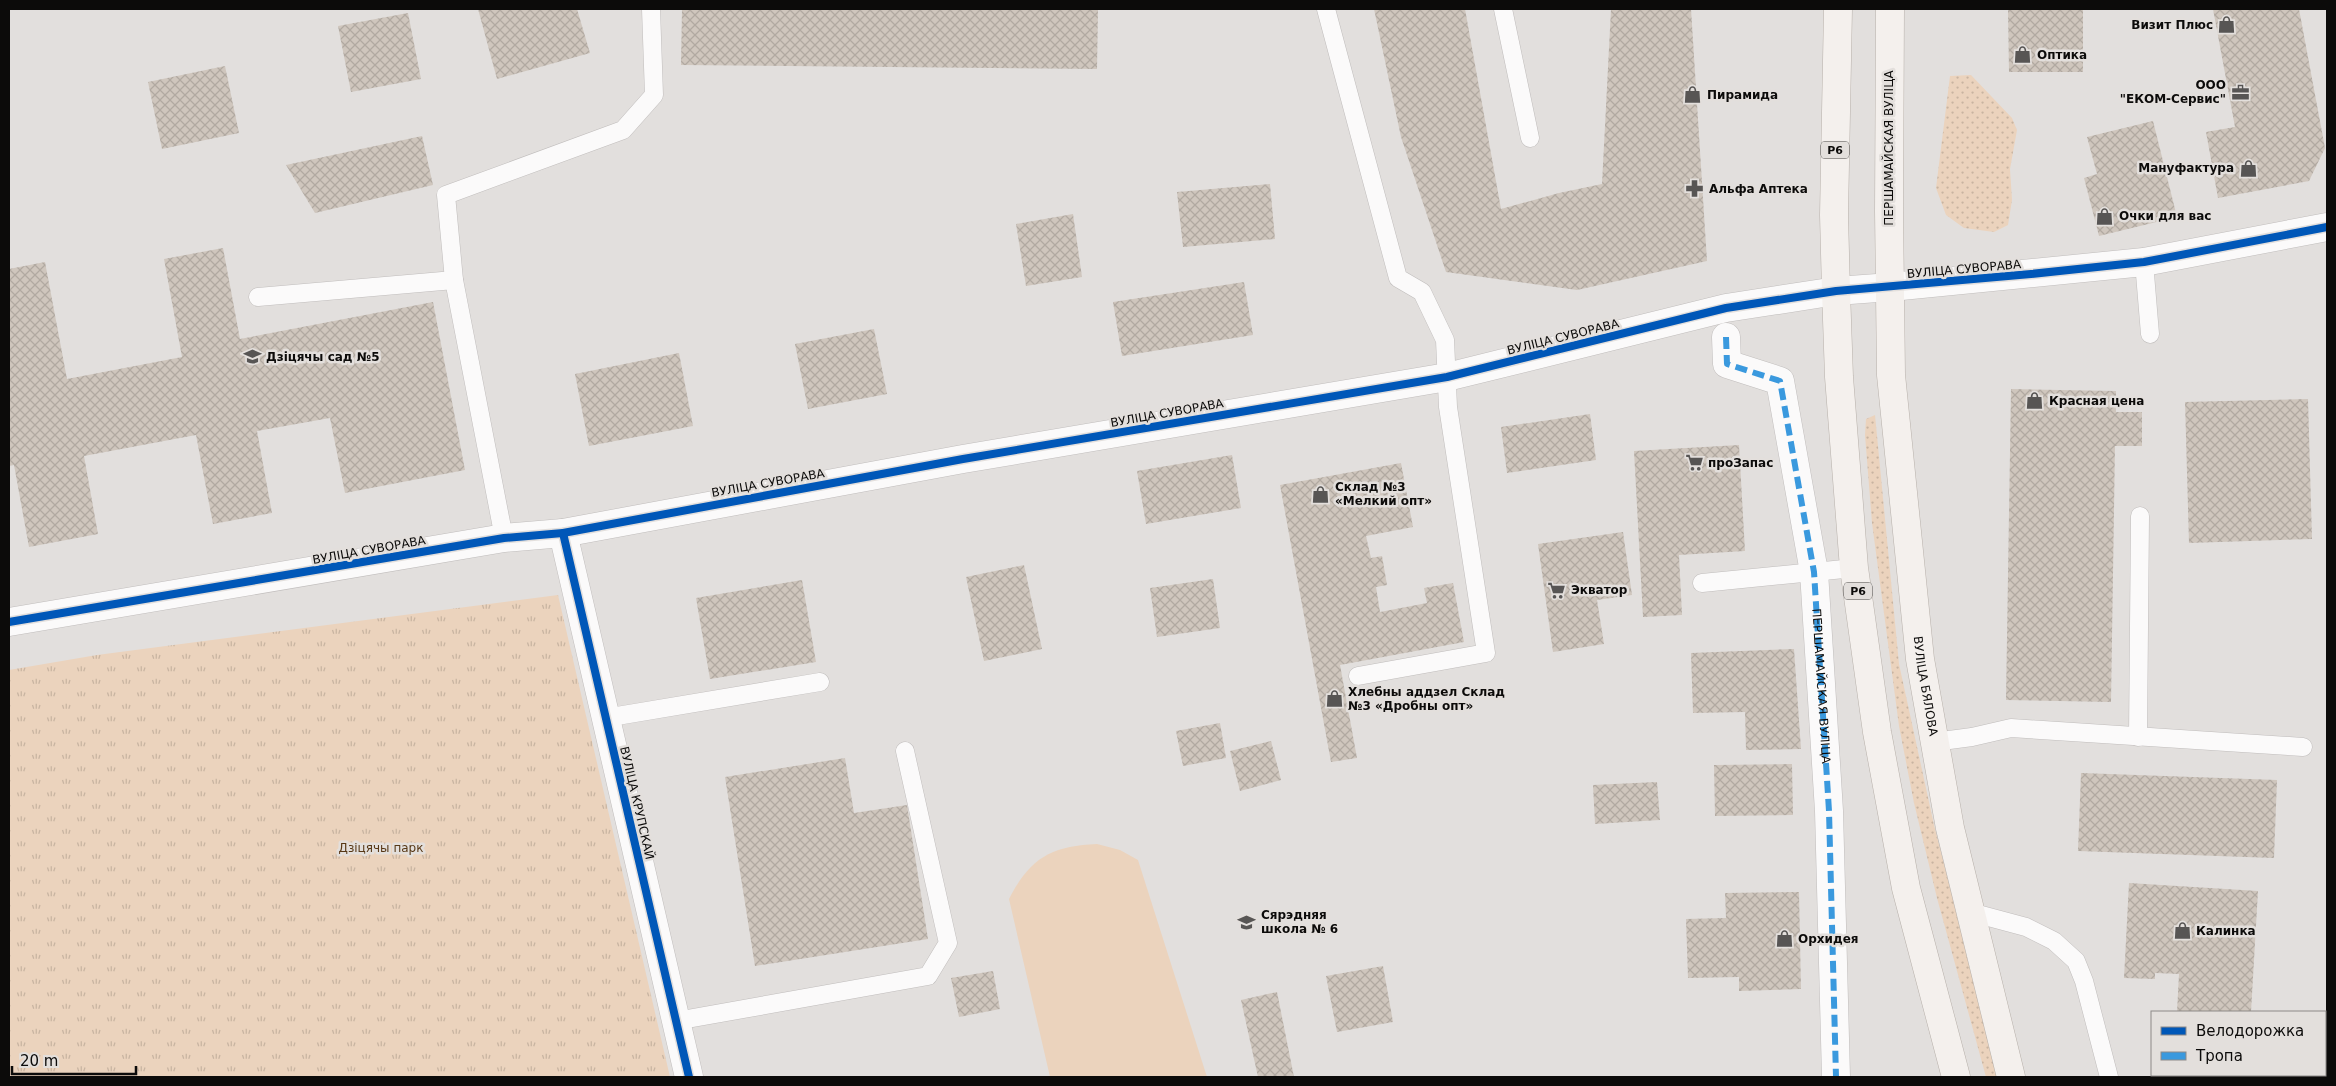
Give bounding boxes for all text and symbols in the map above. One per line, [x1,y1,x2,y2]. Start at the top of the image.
shop icon: Визит Плюс [2217,15,2237,35]
place label: Визит Плюс [2131,18,2213,32]
shop icon: Оптика [2013,45,2033,65]
place label: Оптика [2037,48,2087,62]
street label: ПЕРШАМАЙСКАЯ ВУЛІЦА [1881,70,1896,226]
place label: ООО "ЕКОМ-Сервис" [2120,78,2226,106]
office icon: ООО "ЕКОМ-Сервис" [2230,82,2250,102]
shop icon: Пирамида [1683,85,1703,105]
place label: Пирамида [1707,88,1778,102]
road number: Р6 [1821,142,1849,158]
shop icon: Мануфактура [2238,158,2258,178]
place label: Мануфактура [2138,161,2234,175]
pharmacy icon: Альфа Аптека [1685,179,1705,199]
place label: Альфа Аптека [1709,182,1808,196]
shop icon: Очки для вас [2095,206,2115,226]
place label: Очки для вас [2119,209,2211,223]
street label: ВУЛІЦА СУВОРАВА [1906,257,2023,281]
street label: ВУЛІЦА СУВОРАВА [1506,316,1621,358]
school or university icon: Дзіцячы сад №5 [242,347,262,367]
place label: Дзіцячы сад №5 [266,350,380,364]
shop icon: Красная цена [2025,391,2045,411]
place label: Красная цена [2049,394,2144,408]
street label: ВУЛІЦА СУВОРАВА [1109,396,1225,430]
supermarket icon: проЗапас [1684,453,1704,473]
place label: проЗапас [1708,456,1773,470]
street label: ВУЛІЦА СУВОРАВА [710,466,826,500]
place label: Склад №3 «Мелкий опт» [1335,480,1432,508]
shop icon: Склад №3 «Мелкий опт» [1311,484,1331,504]
street label: ВУЛІЦА СУВОРАВА [311,533,427,567]
supermarket icon: Экватор [1547,580,1567,600]
road number: Р6 [1844,582,1872,600]
place label: Экватор [1571,583,1628,597]
street label: ПЕРШАМАЙСКАЯ ВУЛІЦА [1809,608,1833,765]
street label: ВУЛІЦА БЯЛОВА [1911,635,1941,738]
place label: Хлебны аддзел Склад №3 «Дробны опт» [1348,685,1505,713]
shop icon: Хлебны аддзел Склад №3 «Дробны опт» [1324,689,1344,709]
street label: ВУЛІЦА КРУПСКАЙ [617,745,658,861]
park label: Дзіцячы парк [339,841,423,855]
place label: Сярэдняя школа № 6 [1261,908,1338,936]
school or university icon: Сярэдняя школа № 6 [1237,912,1257,932]
shop icon: Калинка [2172,921,2192,941]
place label: Калинка [2196,924,2256,938]
shop icon: Орхидея [1774,929,1794,949]
place label: Орхидея [1798,932,1858,946]
legend [2151,1011,2326,1076]
text: Велодорожка [2196,1022,2304,1040]
scale bar [12,1044,136,1076]
text: Тропа [2195,1047,2243,1065]
text: 20 m [20,1052,58,1070]

